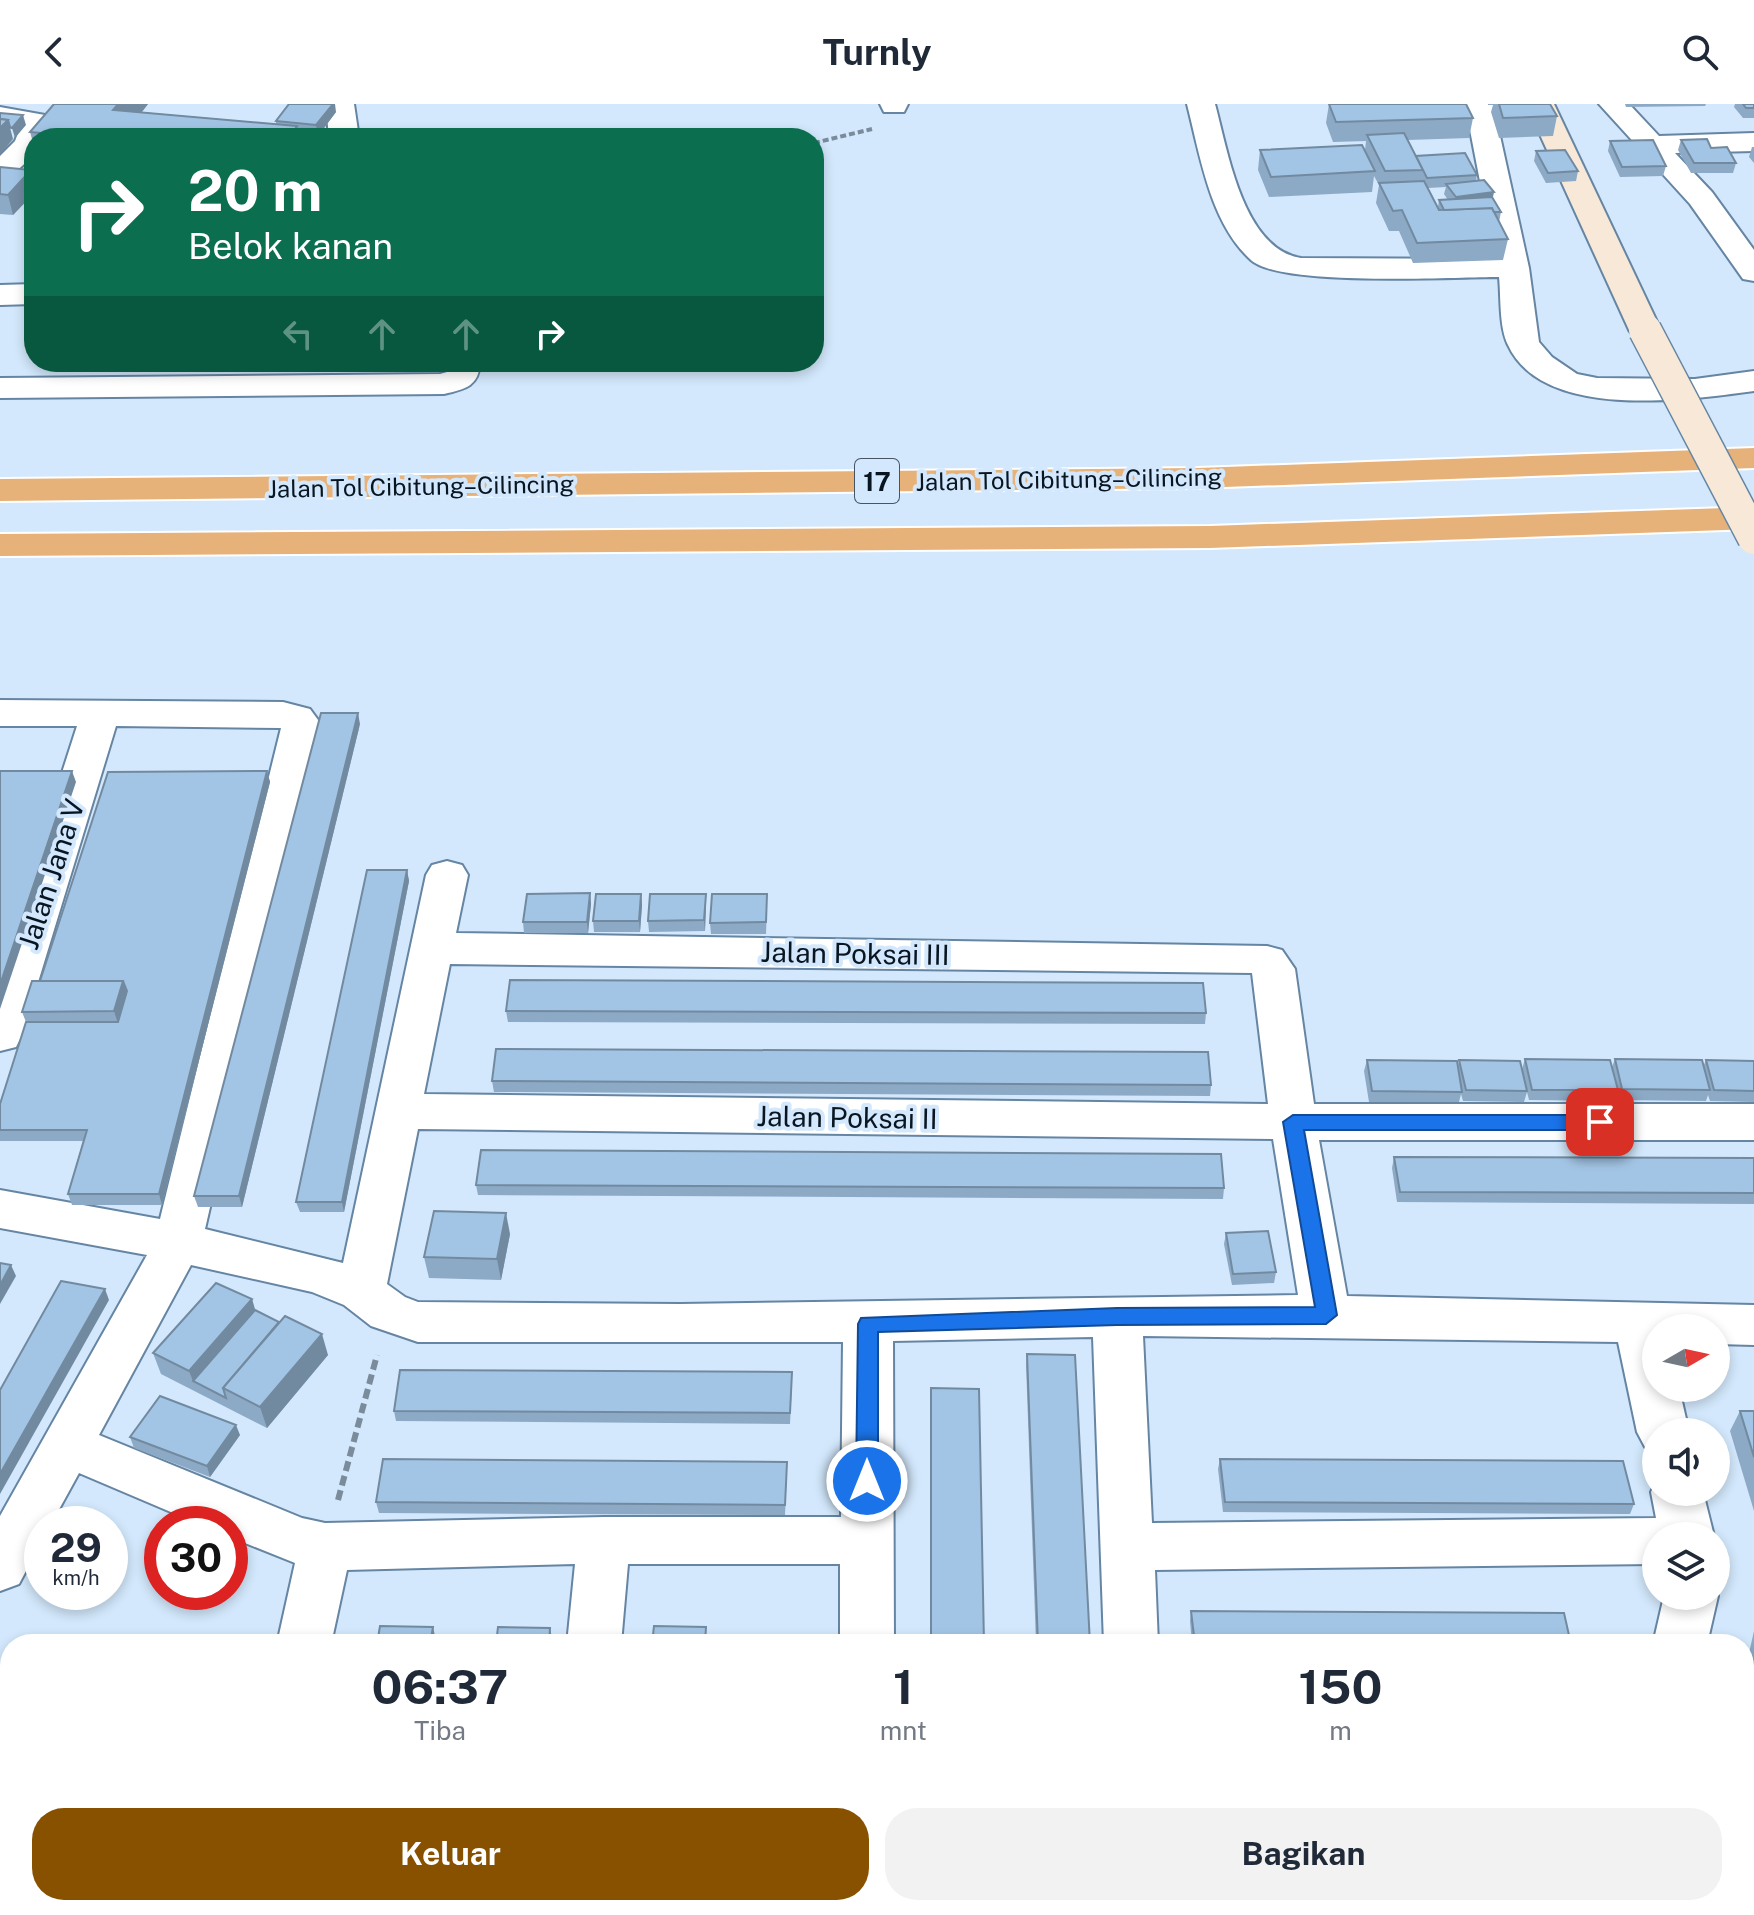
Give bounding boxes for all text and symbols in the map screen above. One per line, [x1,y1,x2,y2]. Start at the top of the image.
icon: back [32,30,76,74]
icon: search [1678,30,1722,74]
text: Turnly [823,31,931,73]
text: 20 m [188,158,322,224]
icon: right [56,160,160,264]
text: Belok kanan [188,225,393,267]
icon: left [276,312,320,356]
icon: ahead [360,312,404,356]
icon: ahead [444,312,488,356]
icon: right [528,312,572,356]
road number: 17 [855,459,899,503]
street label: Jalan Tol Cibitung–Cilincing [915,462,1223,496]
street label: Jalan Tol Cibitung–Cilincing [267,469,575,503]
street label: Jalan Jana V [11,795,91,953]
street label: Jalan Poksai III [760,935,950,971]
pin [1566,1088,1634,1156]
street label: Jalan Poksai II [756,1099,938,1135]
icon: arrive [1578,1100,1622,1144]
north arrow [1642,1314,1730,1402]
map controls [1642,1314,1730,1610]
button: sound [1642,1418,1730,1506]
position arrow [825,1439,909,1523]
speed limit sign: 30 [144,1506,248,1610]
button: layers [1642,1522,1730,1610]
text: 29 [50,1524,102,1571]
text: km/h [52,1566,100,1590]
text: 06:37 [372,1658,508,1715]
text: 1 [893,1658,914,1715]
text: 150 [1298,1658,1382,1715]
text: Tiba [414,1715,466,1746]
text: mnt [880,1715,927,1746]
text: m [1329,1715,1352,1746]
button: Keluar [32,1808,869,1900]
button: Bagikan [885,1808,1722,1900]

